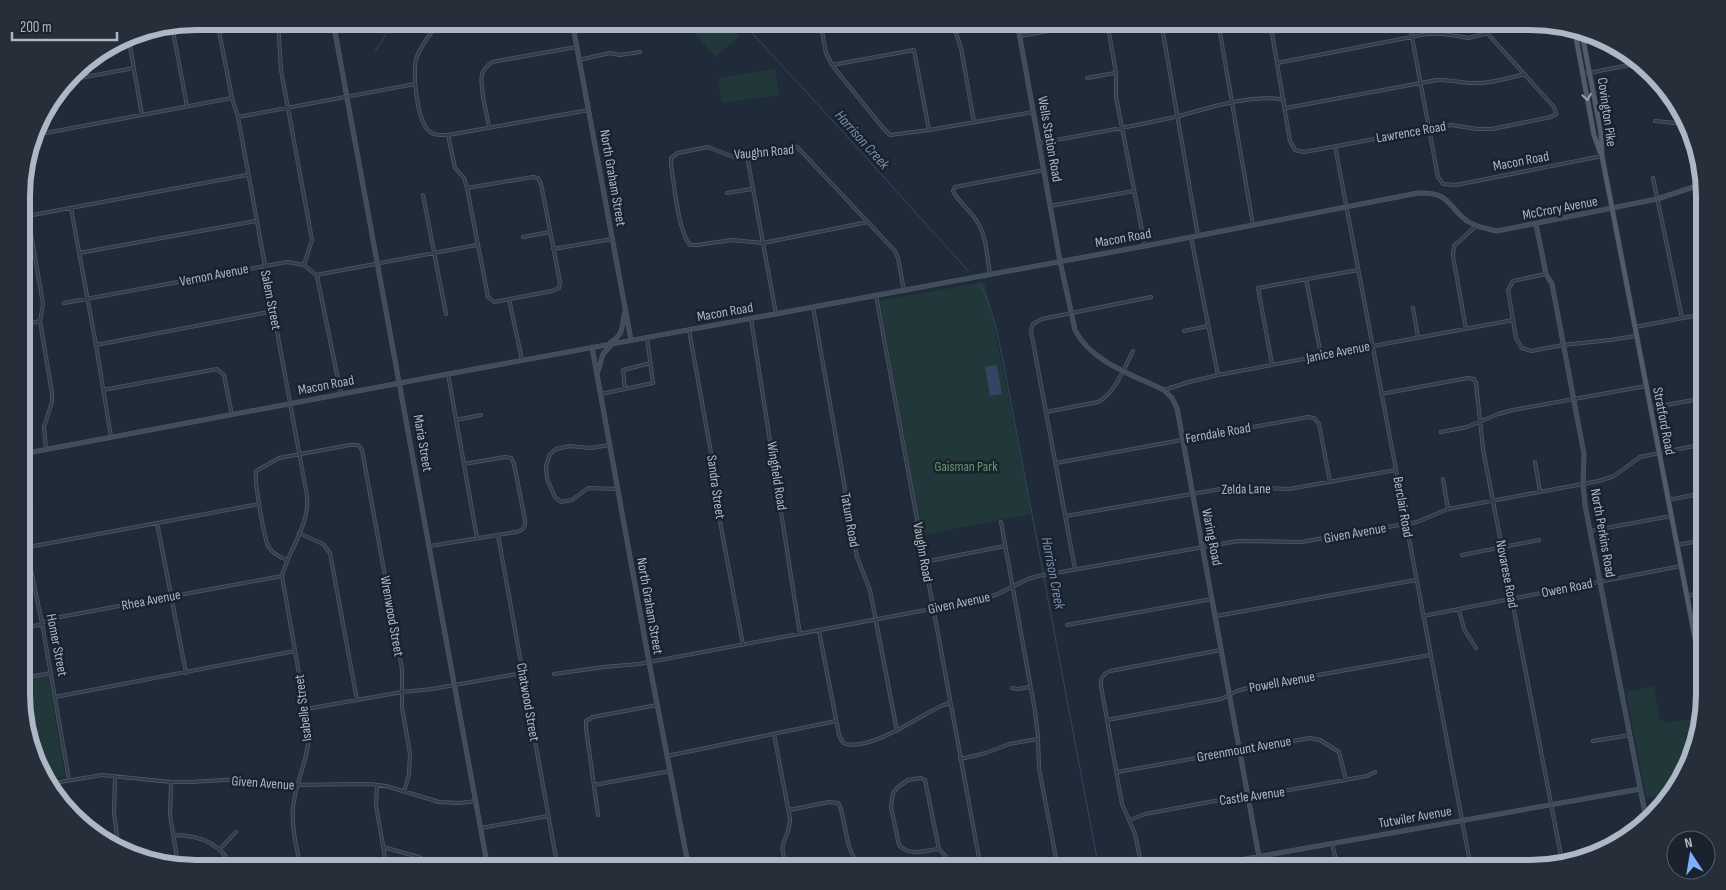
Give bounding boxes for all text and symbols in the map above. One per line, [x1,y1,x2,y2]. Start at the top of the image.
scale bar [12,10,118,42]
text: 200 m [20,18,52,37]
street label: Covington Pike [1594,76,1620,148]
one-way arrow [1581,92,1591,101]
street label: Wells Station Road [1034,95,1066,183]
water label: Harrison Creek [830,106,894,174]
street label: Lawrence Road [1375,117,1447,146]
street label: North Graham Street [596,128,630,228]
street label: Vaughn Road [733,141,795,163]
street label: Macon Road [1492,147,1551,175]
street label: McCrory Avenue [1521,192,1599,224]
street label: Macon Road [1094,225,1153,251]
street label: Vernon Avenue [178,260,250,290]
street label: Salem Street [257,269,285,331]
street label: Macon Road [696,299,755,325]
street label: Janice Avenue [1304,338,1371,367]
street label: Macon Road [297,371,356,399]
street label: Stratford Road [1649,386,1679,456]
street label: Maria Street [410,413,436,473]
street label: Ferndale Road [1184,419,1252,447]
street label: Wingfield Road [763,441,791,512]
street label: Sandra Street [703,454,729,520]
park label: Gaisman Park [934,458,998,475]
street label: Berclair Road [1389,475,1417,539]
street label: Zelda Lane [1221,480,1271,498]
street label: North Perkins Road [1587,487,1619,579]
street label: Tatum Road [837,492,863,549]
street label: Waring Road [1198,507,1226,567]
street label: Given Avenue [1323,519,1387,547]
street label: Vaughn Road [909,521,937,583]
water label: Harrison Creek [1037,535,1069,611]
street label: Novarese Road [1492,538,1522,610]
street label: North Graham Street [633,556,667,656]
street label: Wrenwood Street [377,574,407,658]
street label: Owen Road [1540,575,1594,601]
street label: Rhea Avenue [120,586,182,614]
street label: Given Avenue [926,588,992,618]
street label: Homer Street [43,612,71,678]
street label: Chatwood Street [513,661,543,743]
street label: Powell Avenue [1248,668,1316,696]
street label: Isabelle Street [290,674,316,742]
street label: Greenmount Avenue [1195,732,1293,766]
street label: Given Avenue [231,772,295,794]
street label: Castle Avenue [1218,783,1286,809]
street label: Tutwiler Avenue [1377,802,1453,832]
north arrow [1666,830,1716,880]
text: N [1683,834,1694,852]

